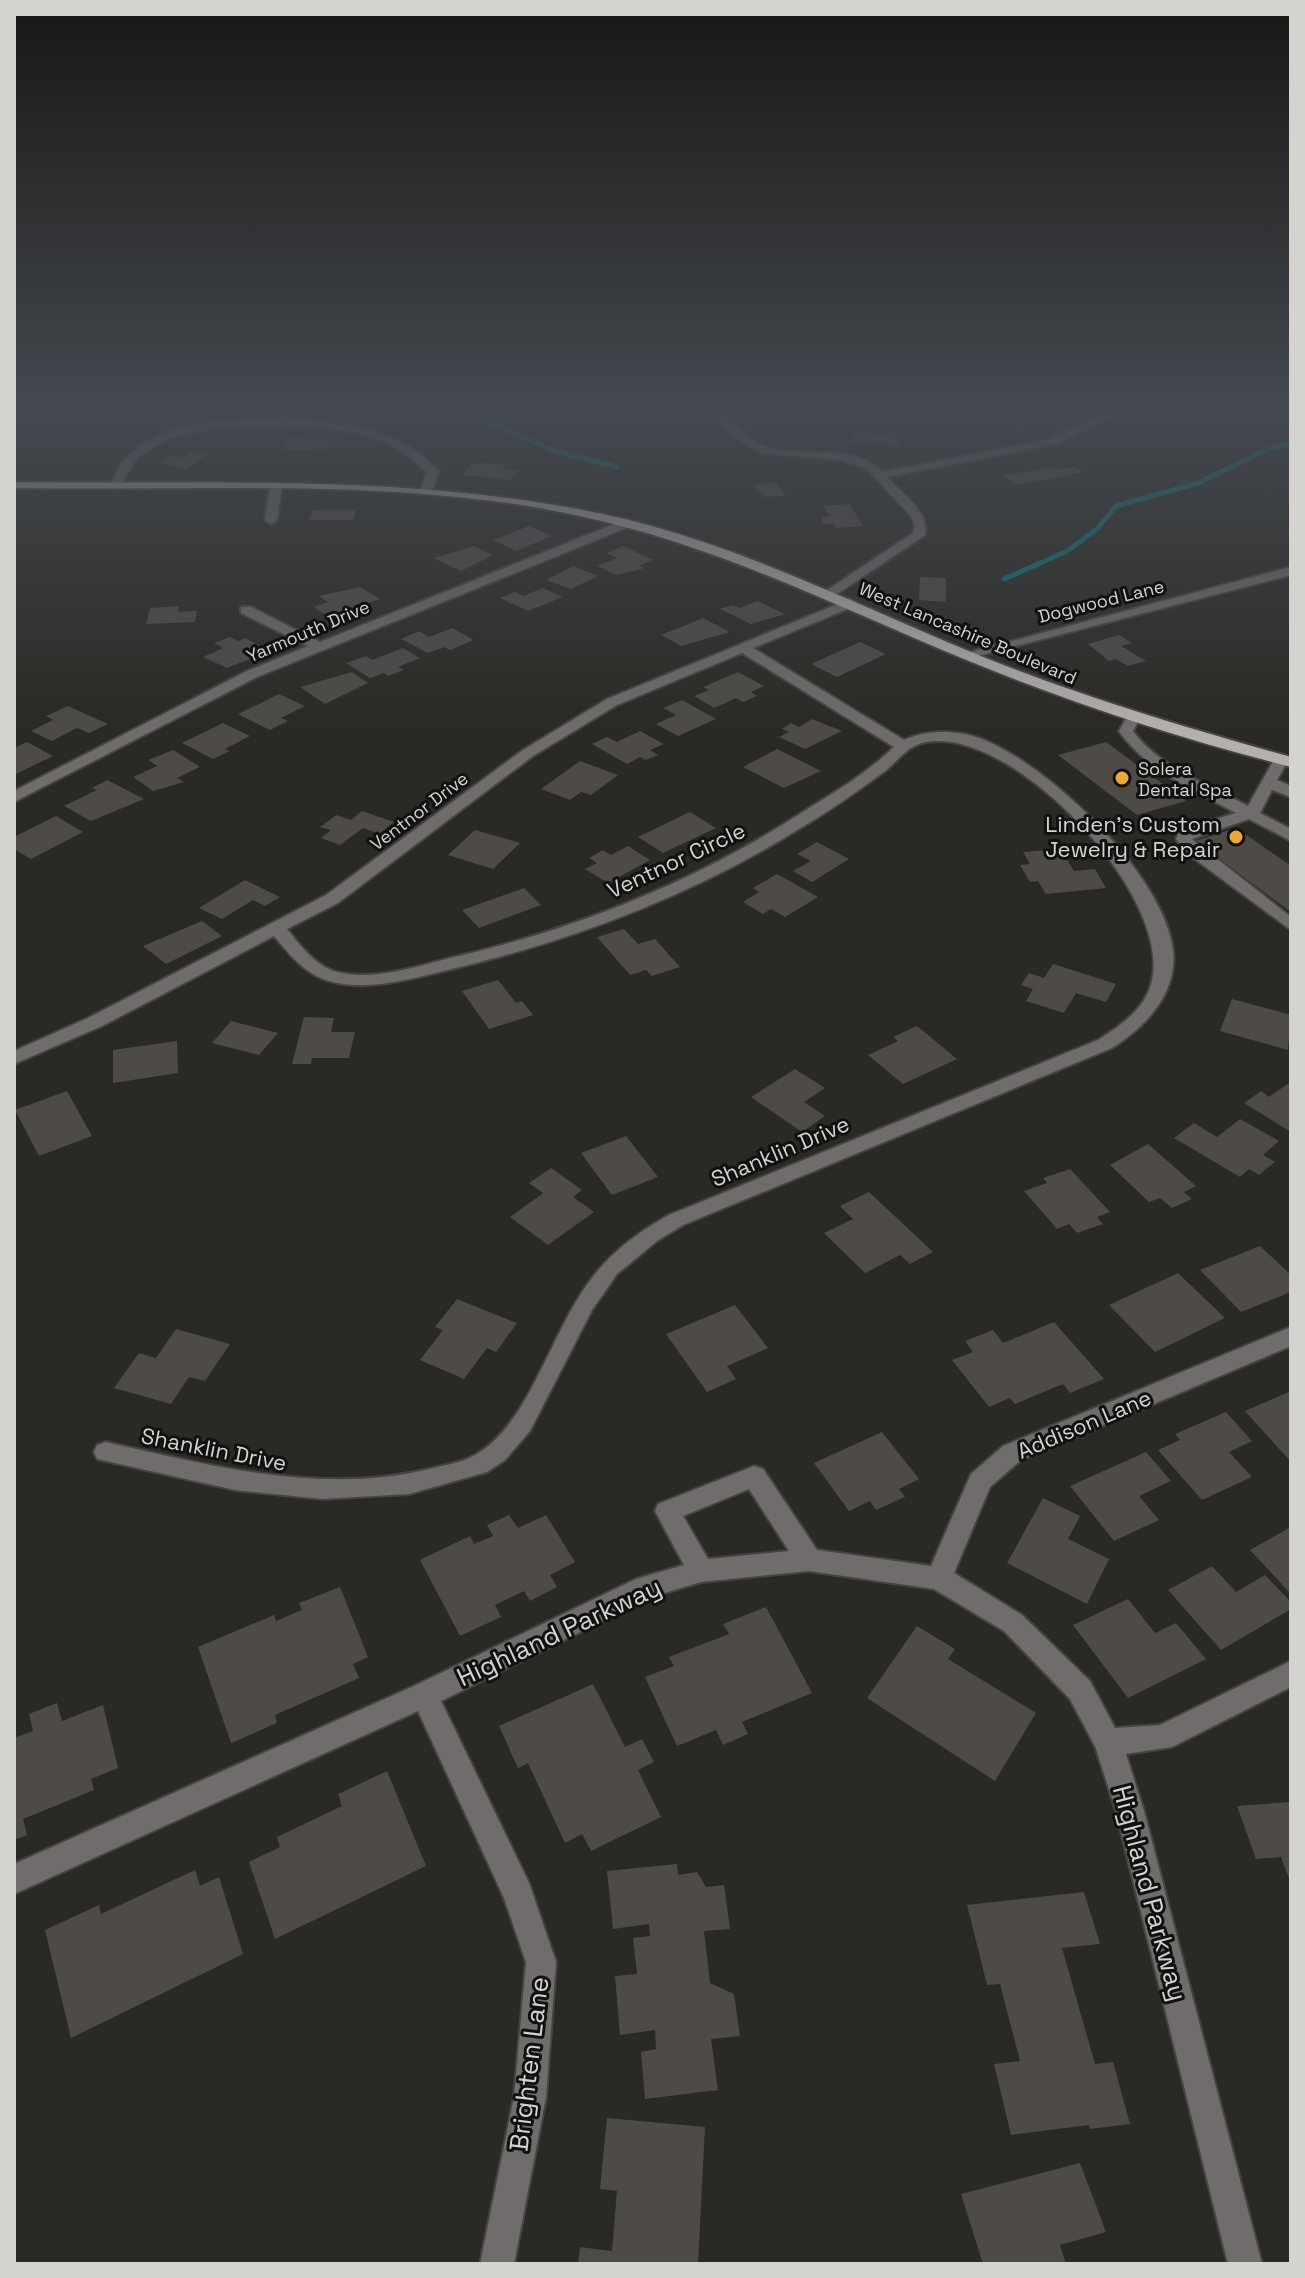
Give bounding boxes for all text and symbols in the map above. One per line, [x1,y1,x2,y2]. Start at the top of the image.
street label: Dogwood Lane [1036,574,1166,628]
street label: West Lancashire Boulevard [856,577,1080,689]
street label: Yarmouth Drive [243,595,373,667]
place label: Solera Dental Spa [1138,757,1232,801]
street label: Ventnor Drive [365,767,473,855]
marker: Solera Dental Spa [1113,769,1131,787]
place label: Linden's Custom Jewelry & Repair [1045,810,1220,863]
street label: Ventnor Circle [602,816,750,904]
marker: Linden's Custom Jewelry & Repair [1227,828,1245,846]
street label: Shanklin Drive [707,1109,853,1193]
street label: Addison Lane [1013,1383,1155,1465]
street label: Shanklin Drive [139,1421,289,1477]
street label: Highland Parkway [451,1570,667,1694]
street label: Highland Parkway [1105,1781,1195,2005]
street label: Brighten Lane [501,1975,557,2153]

